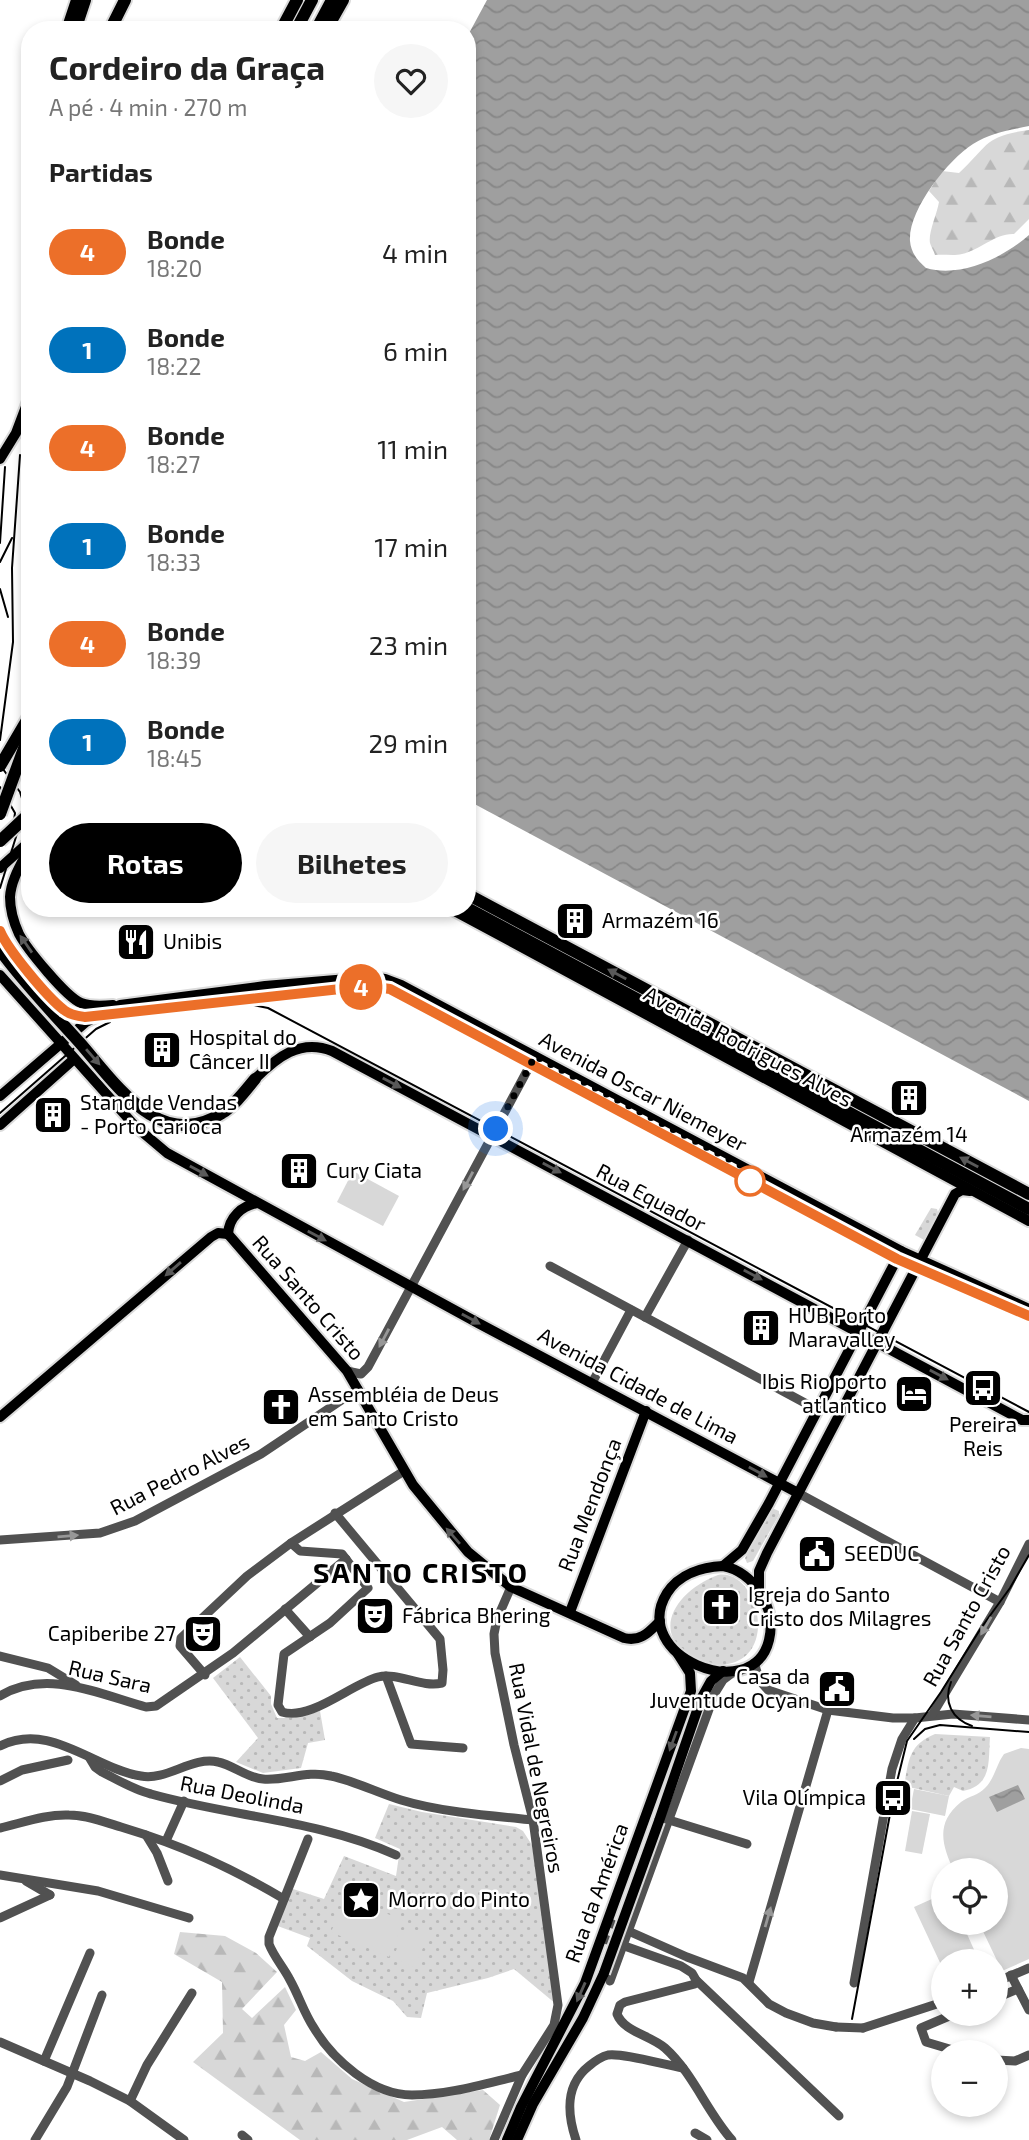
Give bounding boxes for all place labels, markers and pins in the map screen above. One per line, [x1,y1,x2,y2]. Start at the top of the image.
building icon: Armazém 16 [554,900,596,942]
place label: Armazém 16 [602,907,719,932]
restaurant icon: Unibis [115,921,157,963]
place label: Unibis [163,928,222,953]
place label: Hospital do Câncer II [189,1024,297,1073]
building icon: Hospital do Câncer II [141,1029,183,1071]
building icon: Armazém 14 [888,1077,930,1119]
place label: Stand de Vendas - Porto Carioca [80,1089,237,1138]
building icon: Stand de Vendas - Porto Carioca [32,1094,74,1136]
place label: Armazém 14 [850,1121,968,1146]
building icon: Cury Ciata [278,1150,320,1192]
place label: Cury Ciata [326,1157,422,1182]
unlabelled marker [735,1166,765,1196]
place label: HUB Porto Maravalley [788,1302,895,1351]
building icon: HUB Porto Maravalley [740,1307,782,1349]
bus stop icon: Pereira Reis [962,1367,1004,1409]
place label: Ibis Rio porto atlantico [762,1368,887,1417]
hotel icon: Ibis Rio porto atlantico [893,1373,935,1415]
place label: Assembléia de Deus em Santo Cristo [308,1381,499,1430]
church icon: Assembléia de Deus em Santo Cristo [260,1386,302,1428]
place label: Pereira Reis [949,1411,1017,1460]
public building icon: SEEDUC [796,1533,838,1575]
place label: SEEDUC [844,1540,919,1565]
place label: Igreja do Santo Cristo dos Milagres [748,1581,931,1630]
church icon: Igreja do Santo Cristo dos Milagres [700,1586,742,1628]
theatre icon: Fábrica Bhering [354,1595,396,1637]
place label: Fábrica Bhering [402,1602,551,1627]
theatre icon: Capiberibe 27 [182,1613,224,1655]
place label: Capiberibe 27 [48,1620,176,1645]
place label: Casa da Juventude Ocyan [649,1663,810,1712]
public building icon: Casa da Juventude Ocyan [816,1668,858,1710]
bus stop icon: Vila Olímpica [872,1777,914,1819]
place label: Vila Olímpica [742,1784,866,1809]
place icon: Morro do Pinto [340,1879,382,1921]
place label: Morro do Pinto [388,1886,530,1911]

